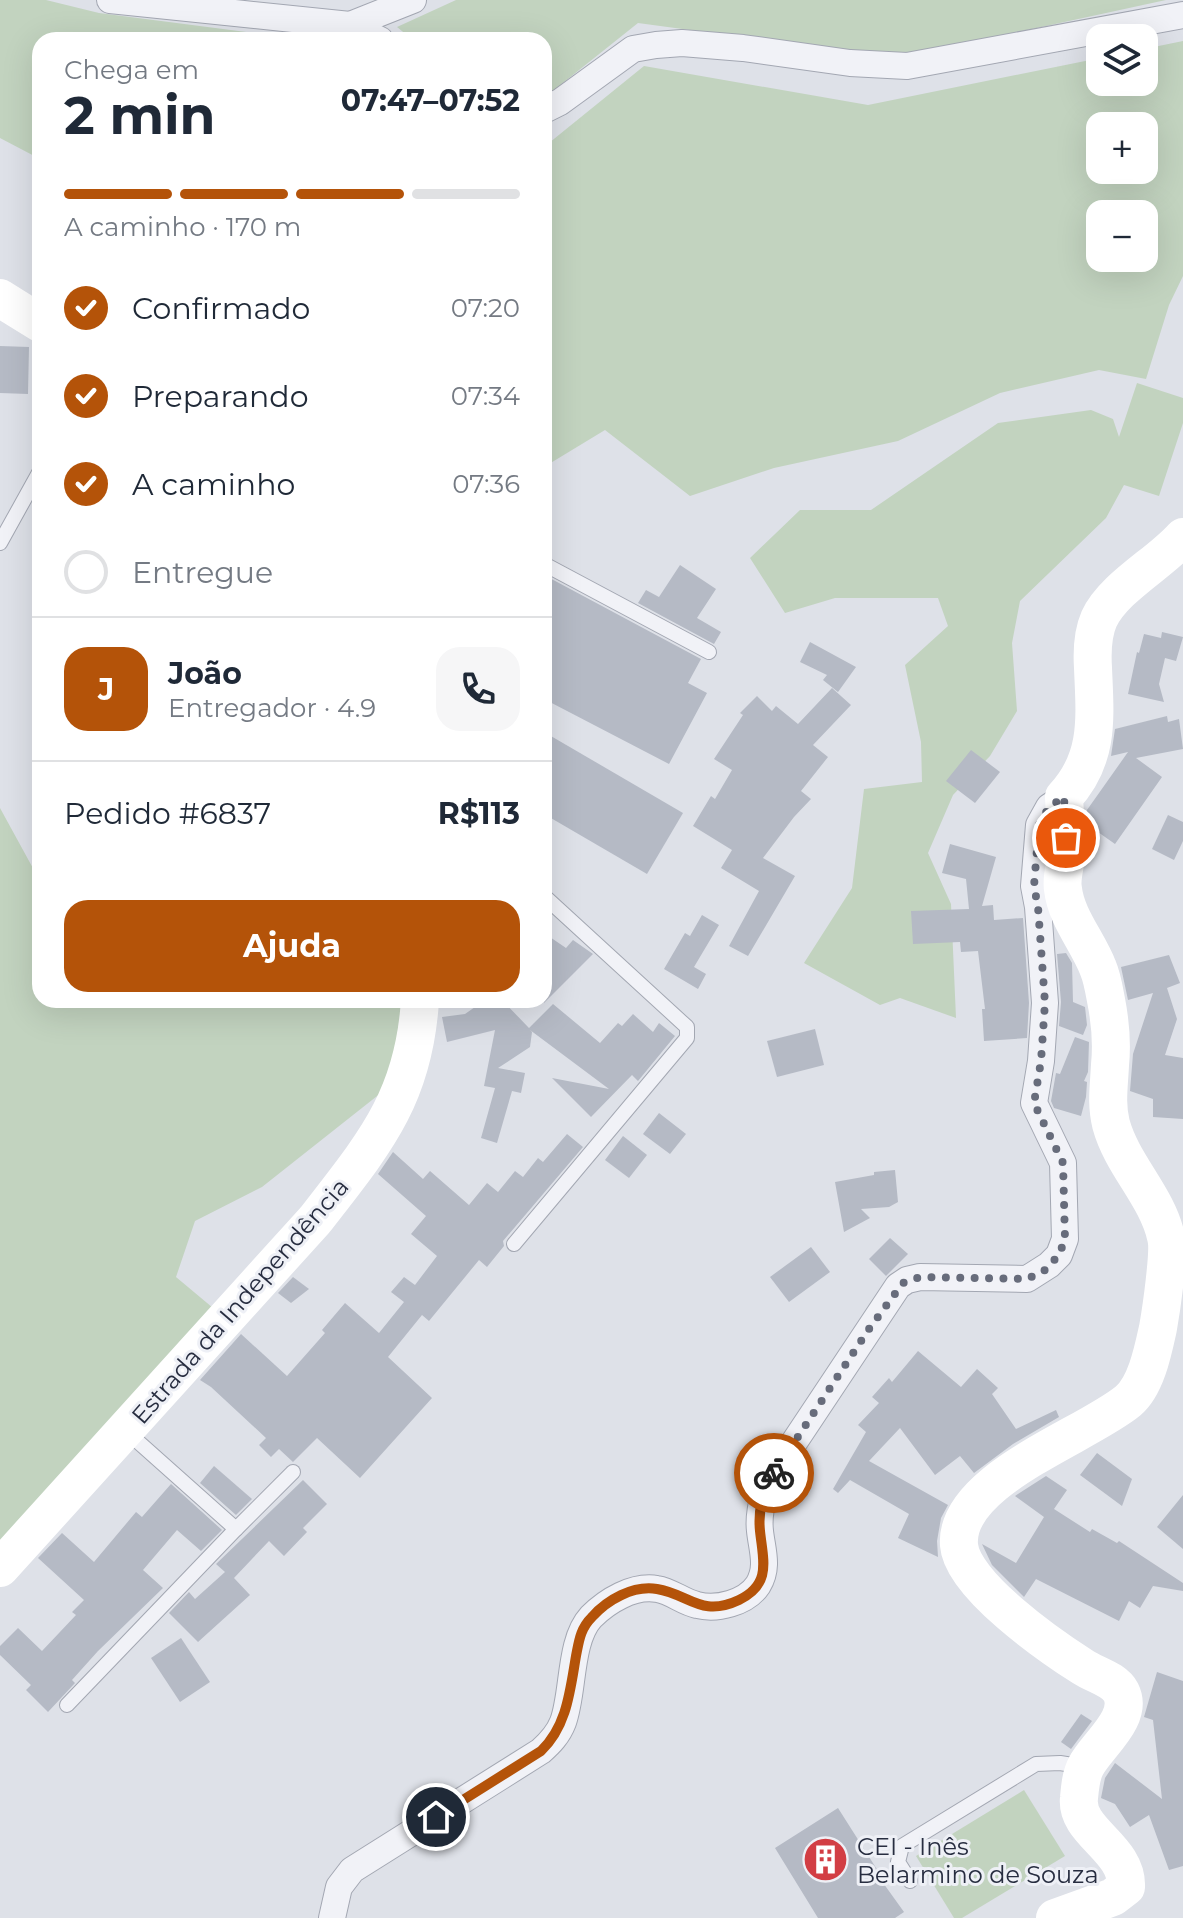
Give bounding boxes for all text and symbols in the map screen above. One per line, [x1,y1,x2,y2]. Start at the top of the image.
map controls [1086,24,1158,272]
button: layers [1086,24,1158,96]
text: Chega em [64,54,199,86]
text: 07:47–07:52 [341,82,520,119]
text: 2 min [64,84,216,147]
button: + [1086,112,1158,184]
button: − [1086,200,1158,272]
text: A caminho · 170 m [64,211,301,243]
icon: check [64,286,108,330]
text: Confirmado [132,290,310,327]
text: 07:20 [451,292,520,324]
icon: check [64,374,108,418]
text: Preparando [132,378,309,415]
text: 07:34 [451,380,520,412]
icon: check [64,462,108,506]
text: A caminho [132,466,295,503]
text: 07:36 [452,468,520,500]
text: Entregue [132,554,273,591]
button: phone [436,647,520,731]
text: João [168,655,242,692]
text: J [98,671,114,708]
text: Entregador · 4.9 [168,692,376,724]
text: Pedido #6837 [64,795,271,832]
text: R$113 [438,795,520,832]
pin [1032,804,1100,872]
icon: bag [1044,816,1088,860]
button: Ajuda [64,900,520,992]
street label: Estrada da Independência [125,1172,355,1430]
courier [734,1433,814,1513]
icon: bike [752,1451,796,1495]
pin [402,1783,470,1851]
icon: home [414,1795,458,1839]
place label: CEI - Inês Belarmino de Souza [857,1832,1099,1889]
building icon: CEI - Inês Belarmino de Souza [802,1836,850,1884]

